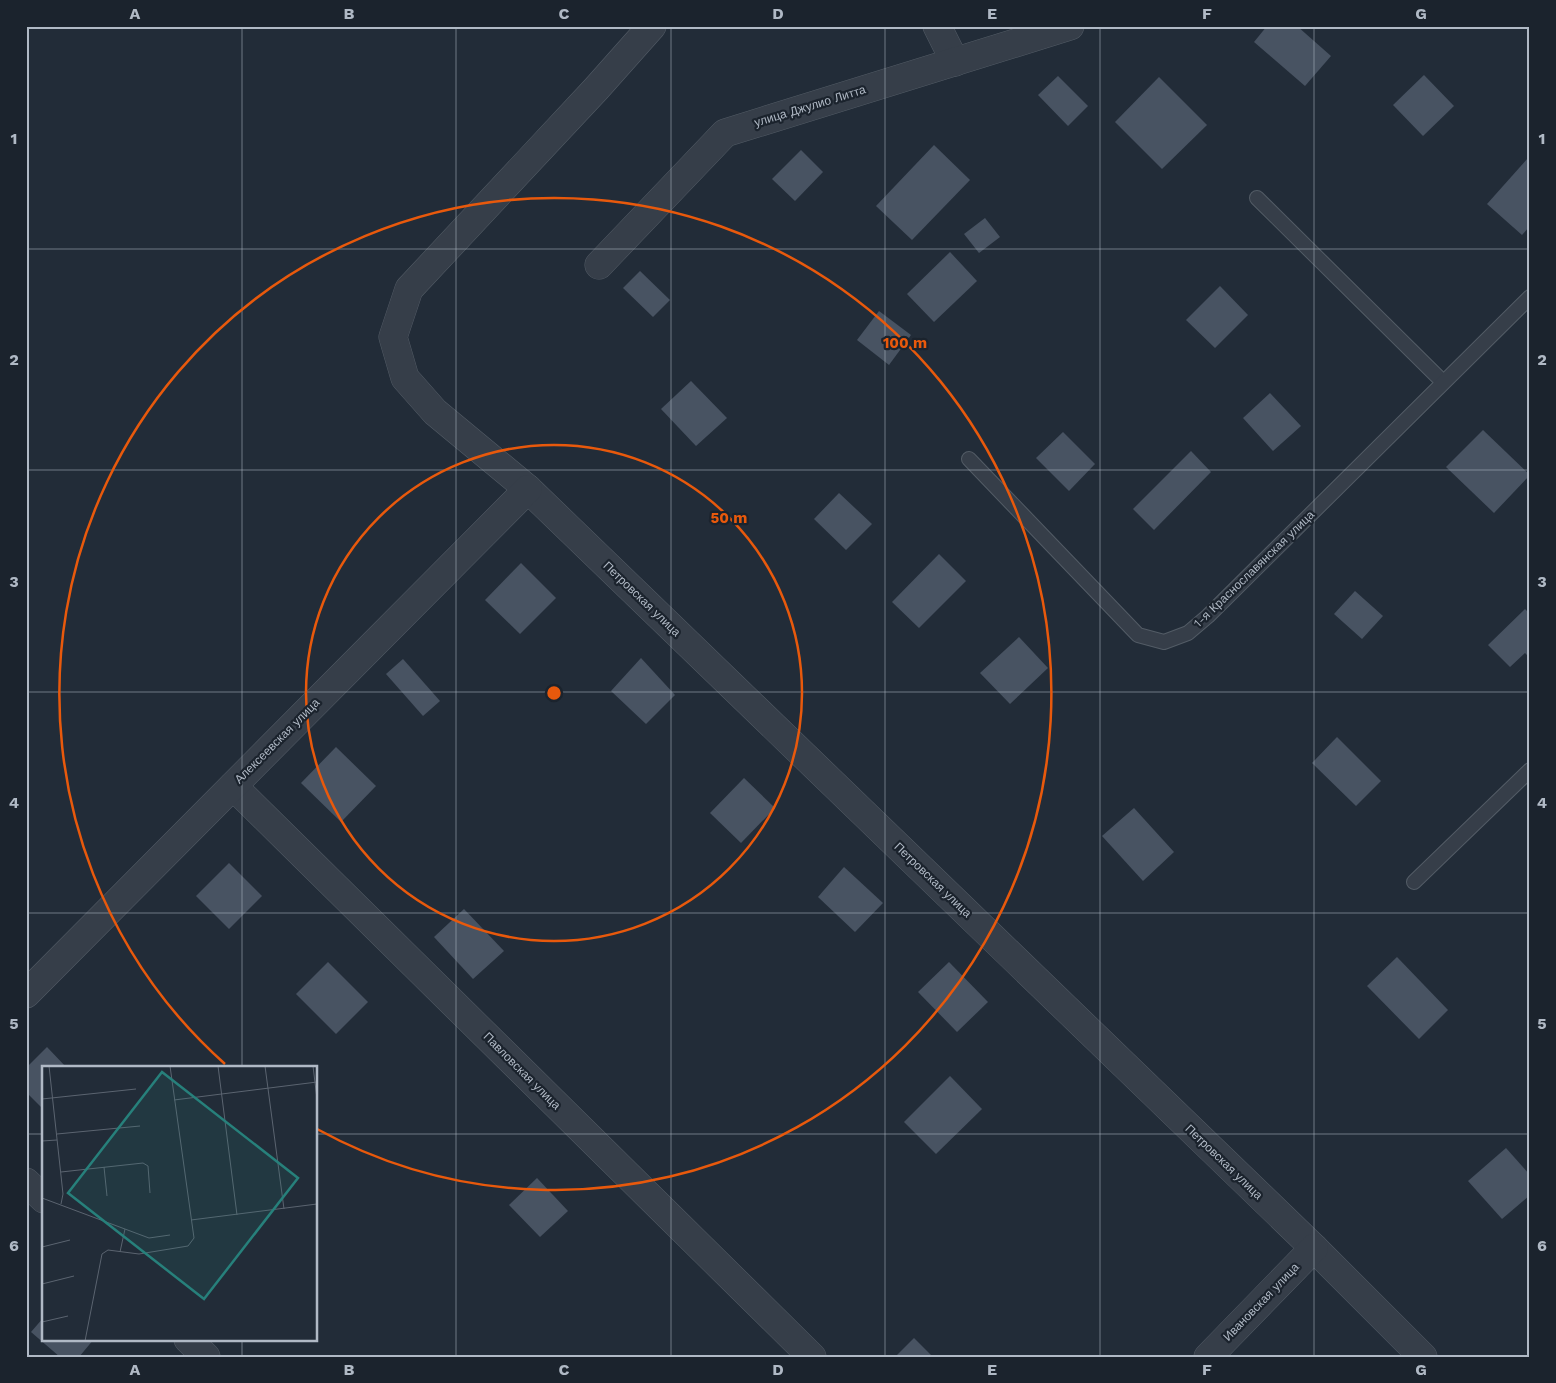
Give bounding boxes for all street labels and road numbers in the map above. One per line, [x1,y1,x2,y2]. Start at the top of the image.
street label: улица Джулио Литта [753,82,868,130]
street label: 1-я Краснославянская улица [1191,508,1317,630]
street label: Петровская улица [601,559,684,640]
street label: Алексеевская улица [232,695,323,786]
street label: Петровская улица [892,840,975,921]
street label: Павловская улица [481,1030,564,1113]
street label: Петровская улица [1183,1122,1266,1203]
street label: Ивановская улица [1220,1260,1302,1344]

